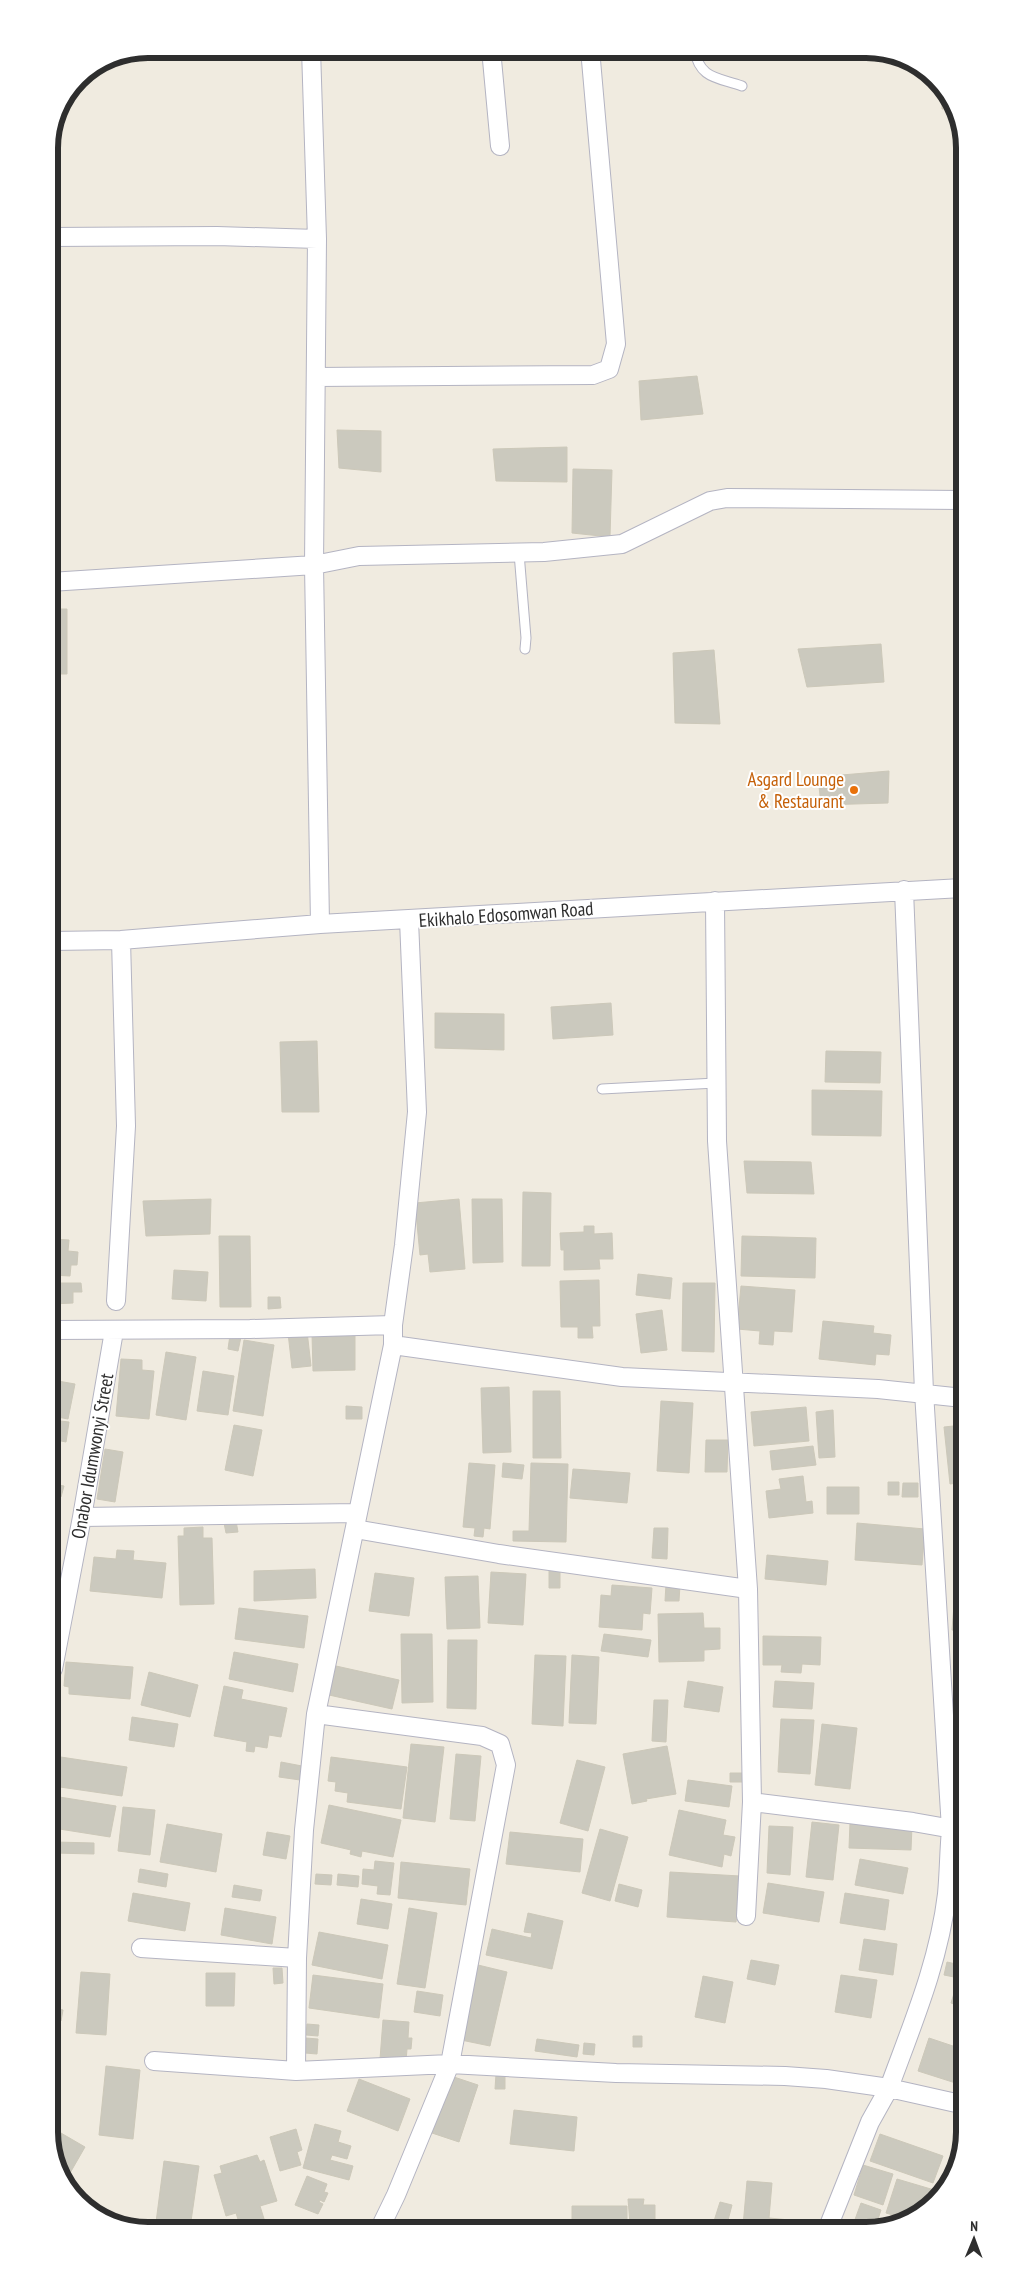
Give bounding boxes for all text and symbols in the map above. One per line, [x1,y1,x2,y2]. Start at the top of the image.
place label: Asgard Lounge & Restaurant [747,767,845,813]
marker: Asgard Lounge & Restaurant [848,784,860,796]
street label: Ekikhalo Edosomwan Road [418,896,594,932]
street label: Onabor Idumwonyi Street [66,1371,118,1541]
north arrow [949,2214,999,2264]
text: N [970,2217,978,2235]

